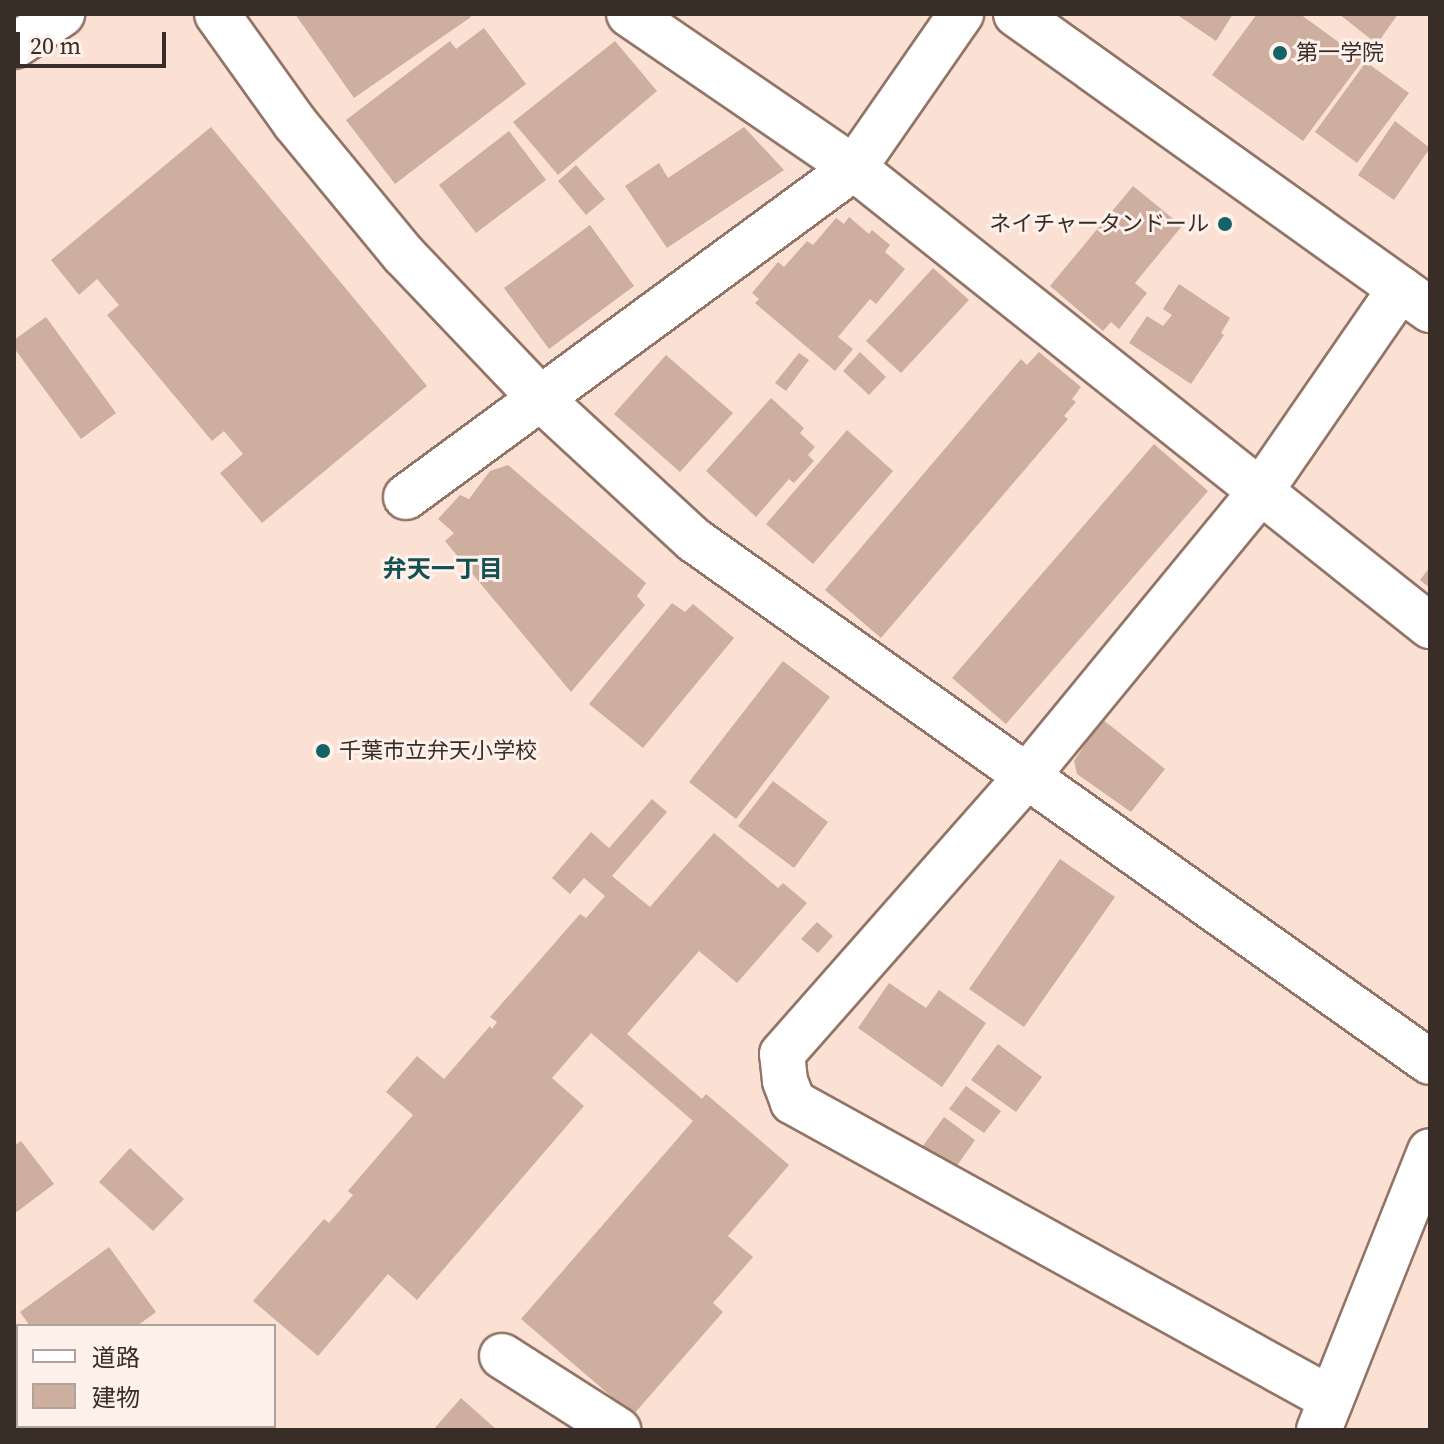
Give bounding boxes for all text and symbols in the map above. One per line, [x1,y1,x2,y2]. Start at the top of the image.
scale bar [20,16,170,66]
text: 20 m [30,29,81,62]
place label: 第一学院 [1296,40,1384,66]
marker: 第一学院 [1271,44,1289,62]
place label: ネイチャータンドール [989,211,1209,237]
marker: ネイチャータンドール [1216,215,1234,233]
district label: 弁天一丁目 [383,555,503,583]
place label: 千葉市立弁天小学校 [339,738,537,764]
marker: 千葉市立弁天小学校 [314,742,332,760]
legend [16,1324,276,1428]
text: 道路 [92,1341,140,1374]
text: 建物 [92,1381,140,1414]

